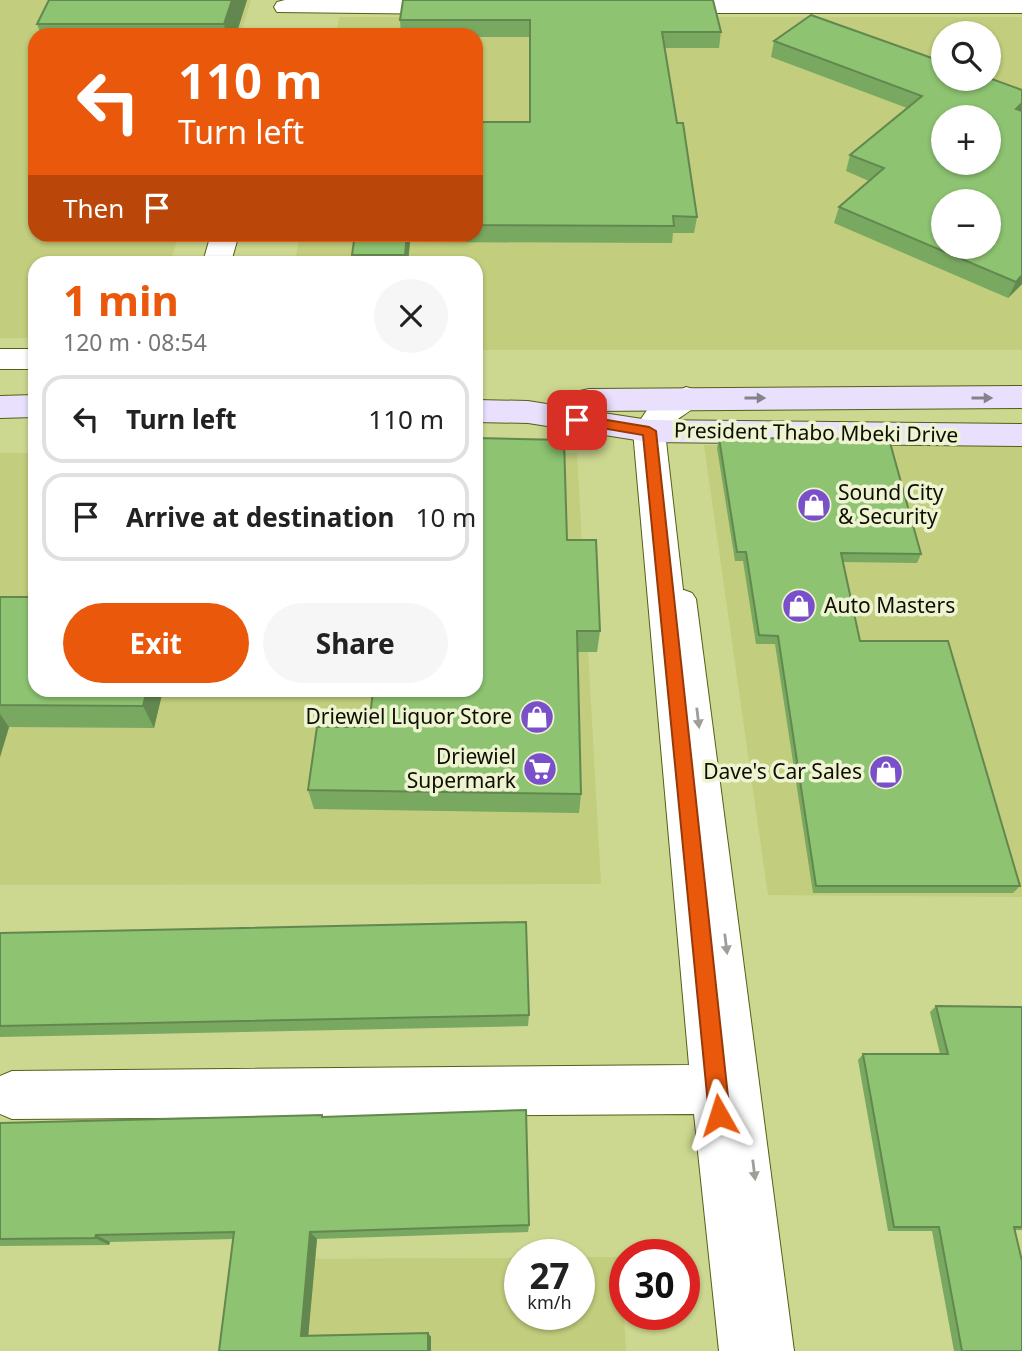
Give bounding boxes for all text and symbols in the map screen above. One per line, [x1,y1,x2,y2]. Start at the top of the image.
map controls [931,21,1001,259]
button: search [931,21,1001,91]
text: 110 m [178,47,323,113]
icon: left [63,56,154,147]
button: + [931,105,1001,175]
text: Turn left [178,110,304,153]
icon: arrive [138,189,176,227]
button: − [931,189,1001,259]
text: Then [63,190,124,226]
text: 1 min [63,271,179,328]
button: close [374,279,448,353]
text: 120 m · 08:54 [63,326,207,358]
pin [547,390,607,450]
one-way arrow [744,392,766,404]
one-way arrow [971,392,993,404]
icon: left [67,400,105,438]
text: Turn left [126,401,237,437]
text: 110 m [368,401,444,437]
icon: arrive [558,401,596,439]
street label: President Thabo Mbeki Drive [674,416,958,448]
place label: Sound City & Security [838,478,944,530]
shop icon: Sound City & Security [795,486,833,524]
icon: arrive [67,498,105,536]
text: Arrive at destination [126,499,395,535]
text: 10 m [416,499,476,535]
shop icon: Auto Masters [780,587,818,625]
place label: Auto Masters [824,591,955,619]
button: Exit [63,603,249,683]
button: Share [263,603,448,683]
shop icon: Driewiel Liquor Store [518,698,556,736]
place label: Driewiel Liquor Store [305,702,512,730]
one-way arrow [693,707,704,729]
place label: Driewiel Supermark [407,742,517,794]
supermarket icon: Driewiel Supermark [521,750,559,788]
shop icon: Dave's Car Sales [867,753,905,791]
place label: Dave's Car Sales [703,757,862,785]
one-way arrow [721,933,732,955]
position arrow [682,1078,756,1152]
one-way arrow [748,1159,759,1181]
speed limit sign: 30 [609,1239,700,1330]
text: 27 [529,1252,570,1299]
text: km/h [527,1290,572,1314]

